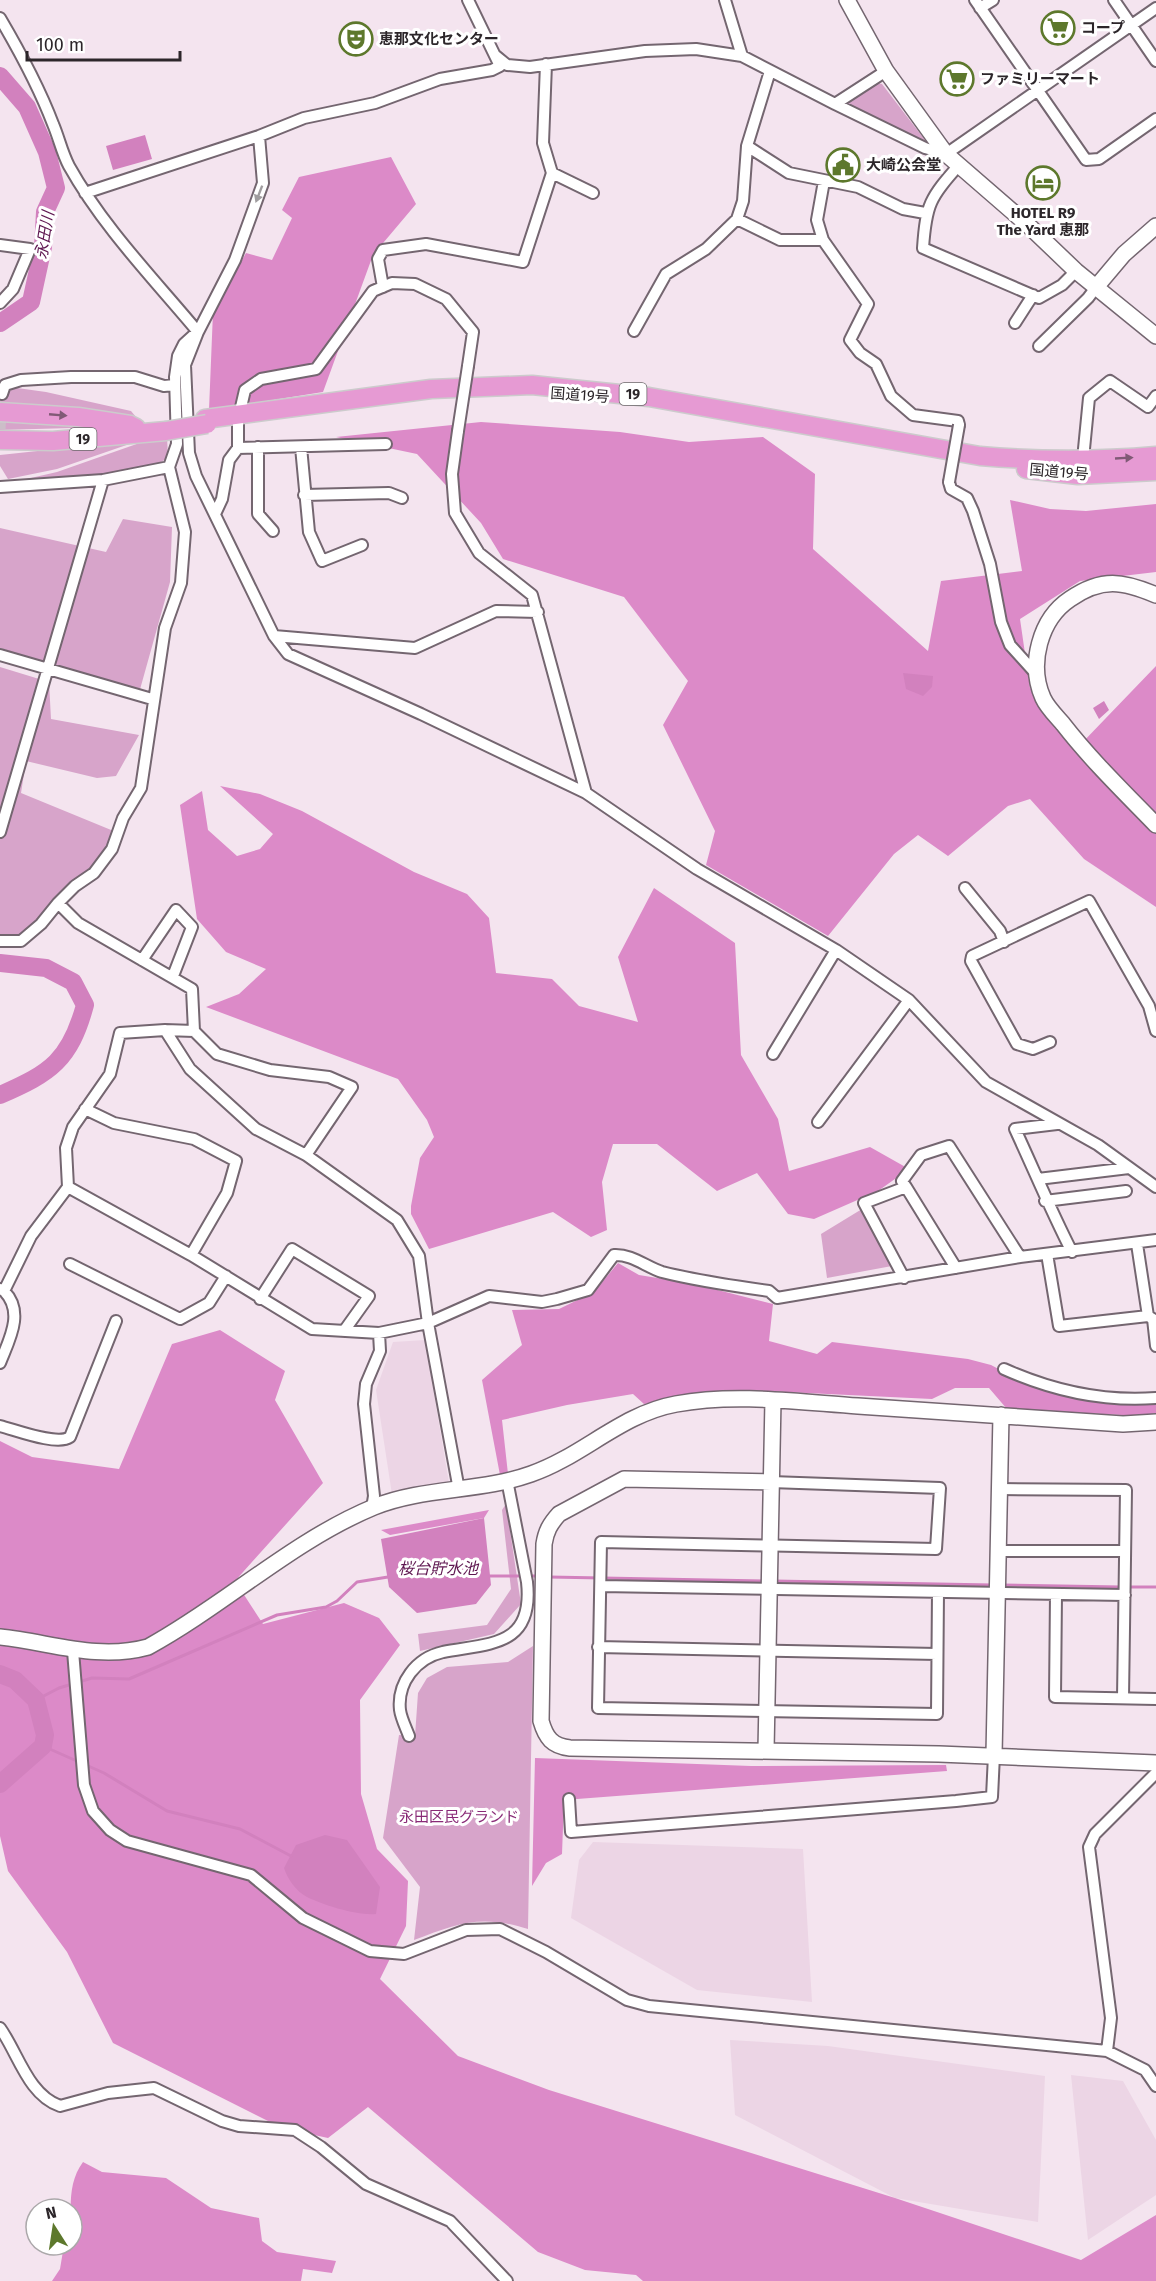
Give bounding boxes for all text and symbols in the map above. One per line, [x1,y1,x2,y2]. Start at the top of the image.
supermarket icon: コープ [1040,10,1076,46]
place label: コープ [1081,19,1125,37]
theatre icon: 恵那文化センター [338,21,374,57]
scale bar [27,24,180,62]
place label: 恵那文化センター [379,30,499,48]
text: 100 m [36,34,84,56]
supermarket icon: ファミリーマート [939,61,975,97]
place label: ファミリーマート [980,70,1100,88]
public building icon: 大崎公会堂 [825,147,861,183]
place label: 大崎公会堂 [866,156,941,174]
hotel icon: HOTEL R9 The Yard 恵那 [1025,165,1061,201]
one-way arrow [254,185,264,203]
place label: HOTEL R9 The Yard 恵那 [997,204,1089,239]
water label: 永田川 [31,208,58,260]
road number: 19 [620,383,646,405]
street label: 国道19号 [550,384,610,406]
one-way arrow [49,410,68,420]
road number: 19 [70,428,97,450]
one-way arrow [1115,454,1134,463]
street label: 国道19号 [1029,460,1089,484]
water label: 桜台貯水池 [398,1559,480,1578]
park label: 永田区民グランド [399,1808,519,1826]
north arrow [24,2197,84,2257]
text: N [44,2202,58,2223]

